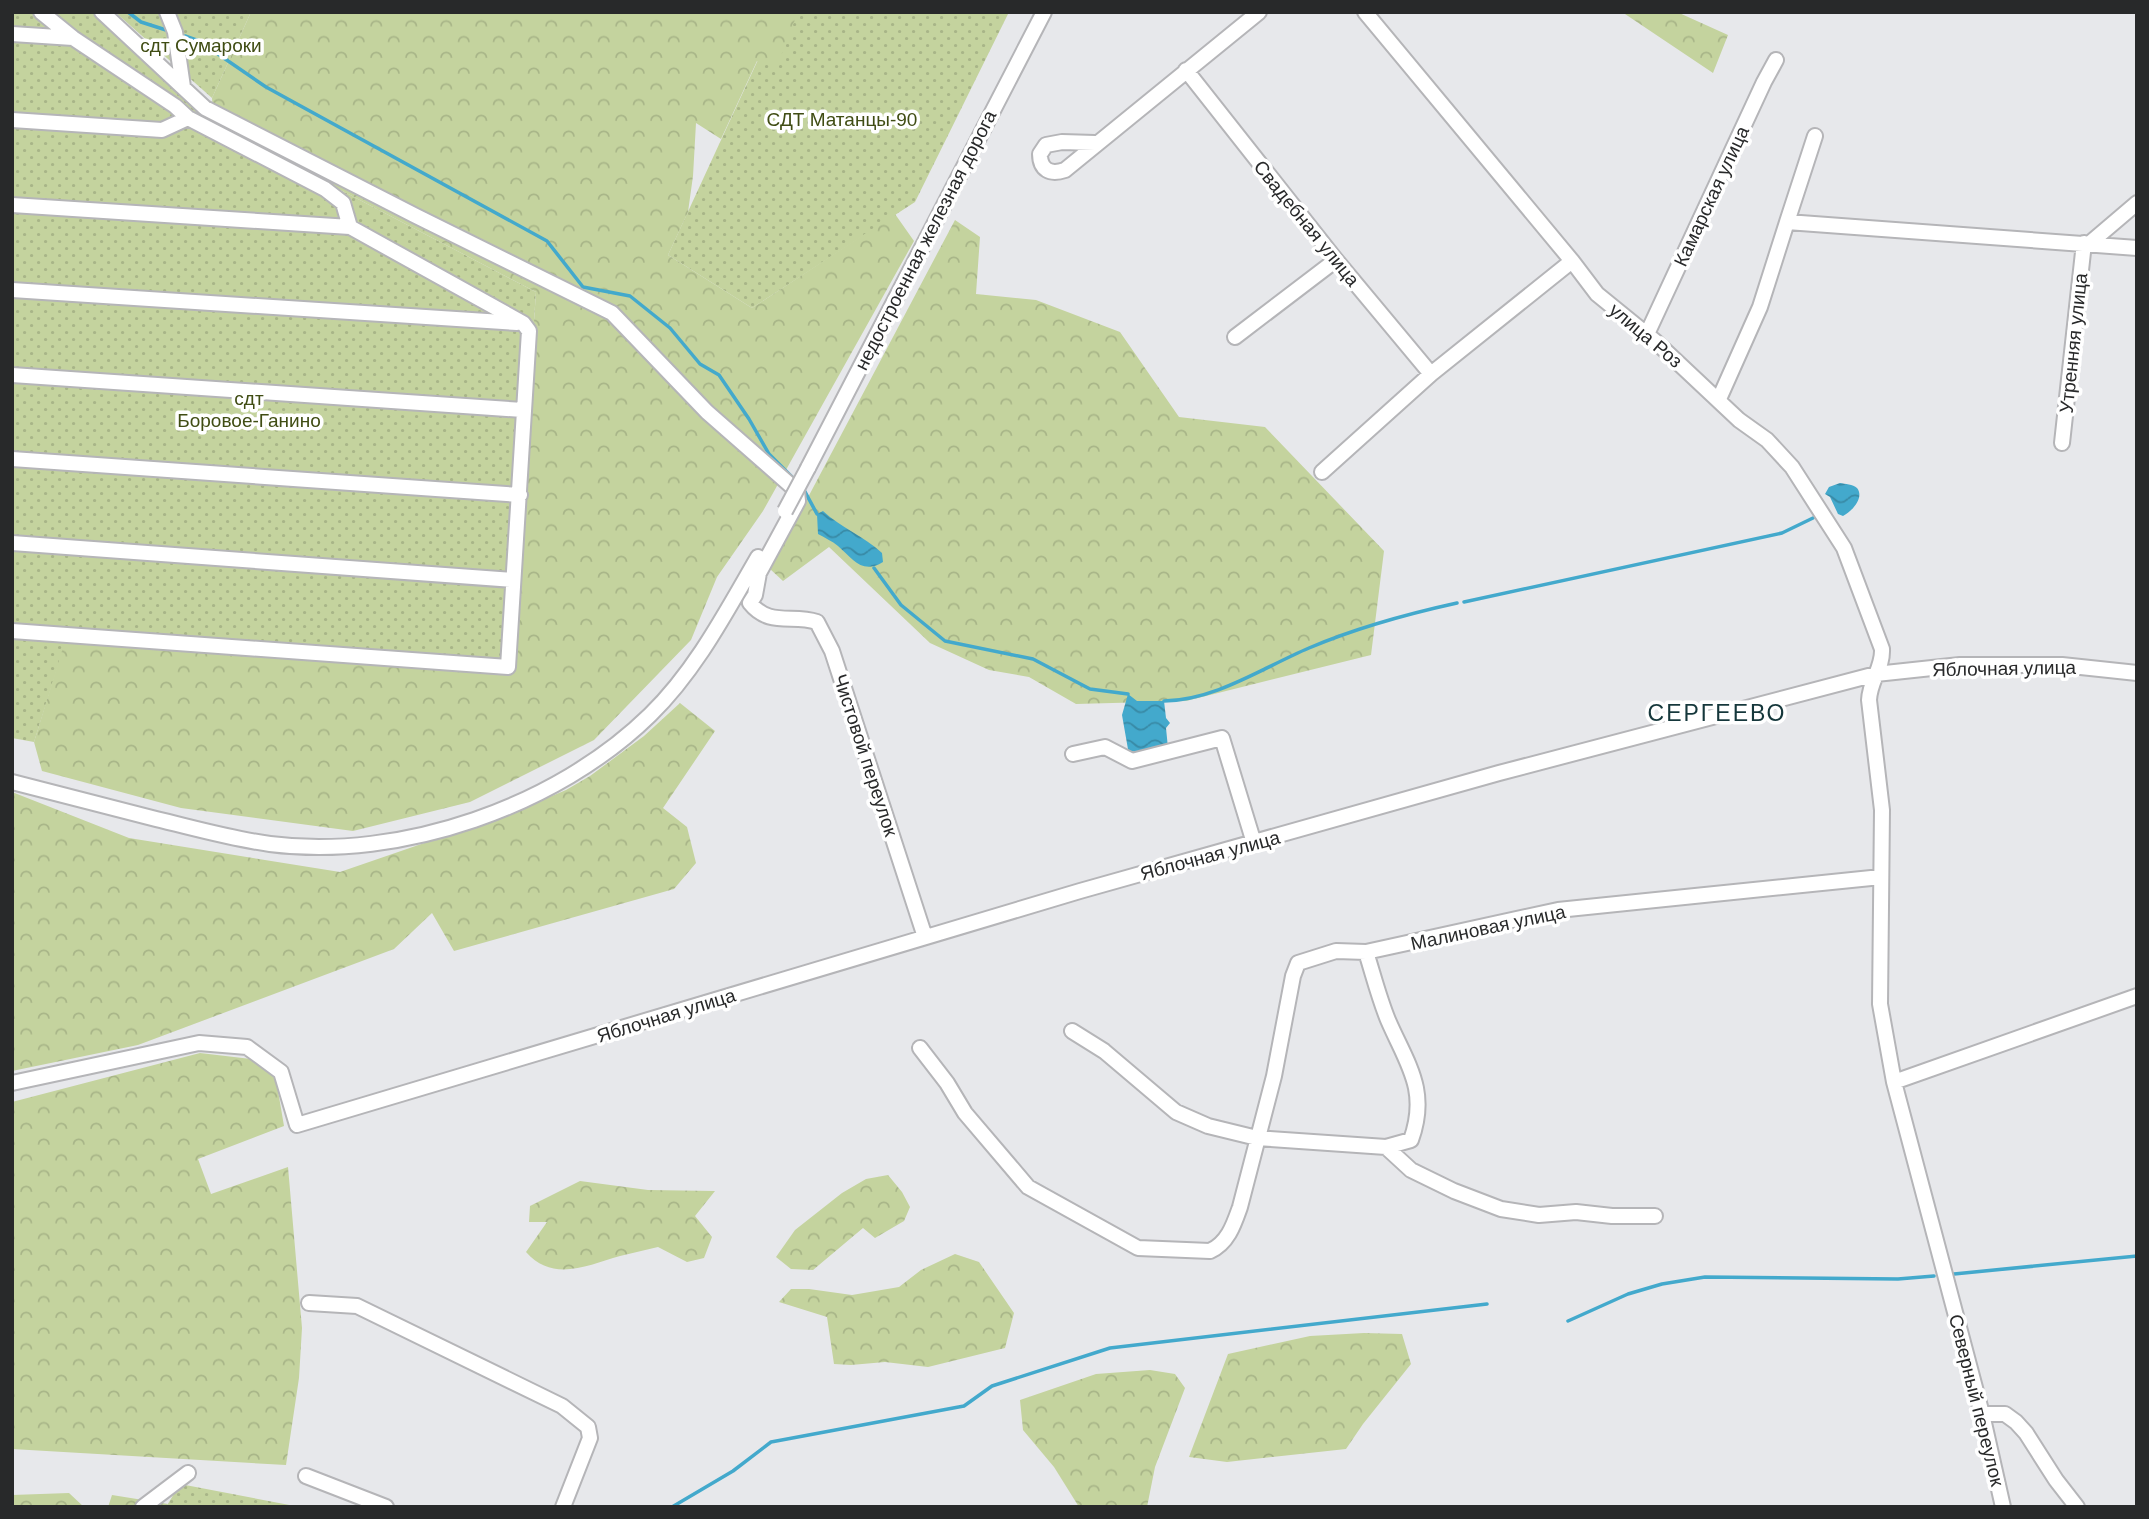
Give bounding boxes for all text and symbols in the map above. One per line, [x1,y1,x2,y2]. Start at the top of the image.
park label: сдт Сумароки [140,35,262,56]
street label: недостроенная железная дорога [851,107,1000,373]
park label: СДТ Матанцы-90 [767,109,917,130]
street label: Камарская улица [1670,122,1753,270]
street label: Свадебная улица [1250,156,1364,291]
street label: Утренняя улица [2056,271,2091,414]
street label: улица Роз [1605,299,1686,372]
park label: сдт Боровое-Ганино [177,388,321,431]
street label: Яблочная улица [1932,657,2077,680]
street label: Чистовой переулок [829,671,902,840]
district label: СЕРГЕЕВО [1648,700,1786,726]
street label: Яблочная улица [1138,827,1283,884]
street label: Малиновая улица [1409,901,1568,954]
street label: Яблочная улица [594,984,738,1047]
street label: Северный переулок [1945,1312,2008,1489]

